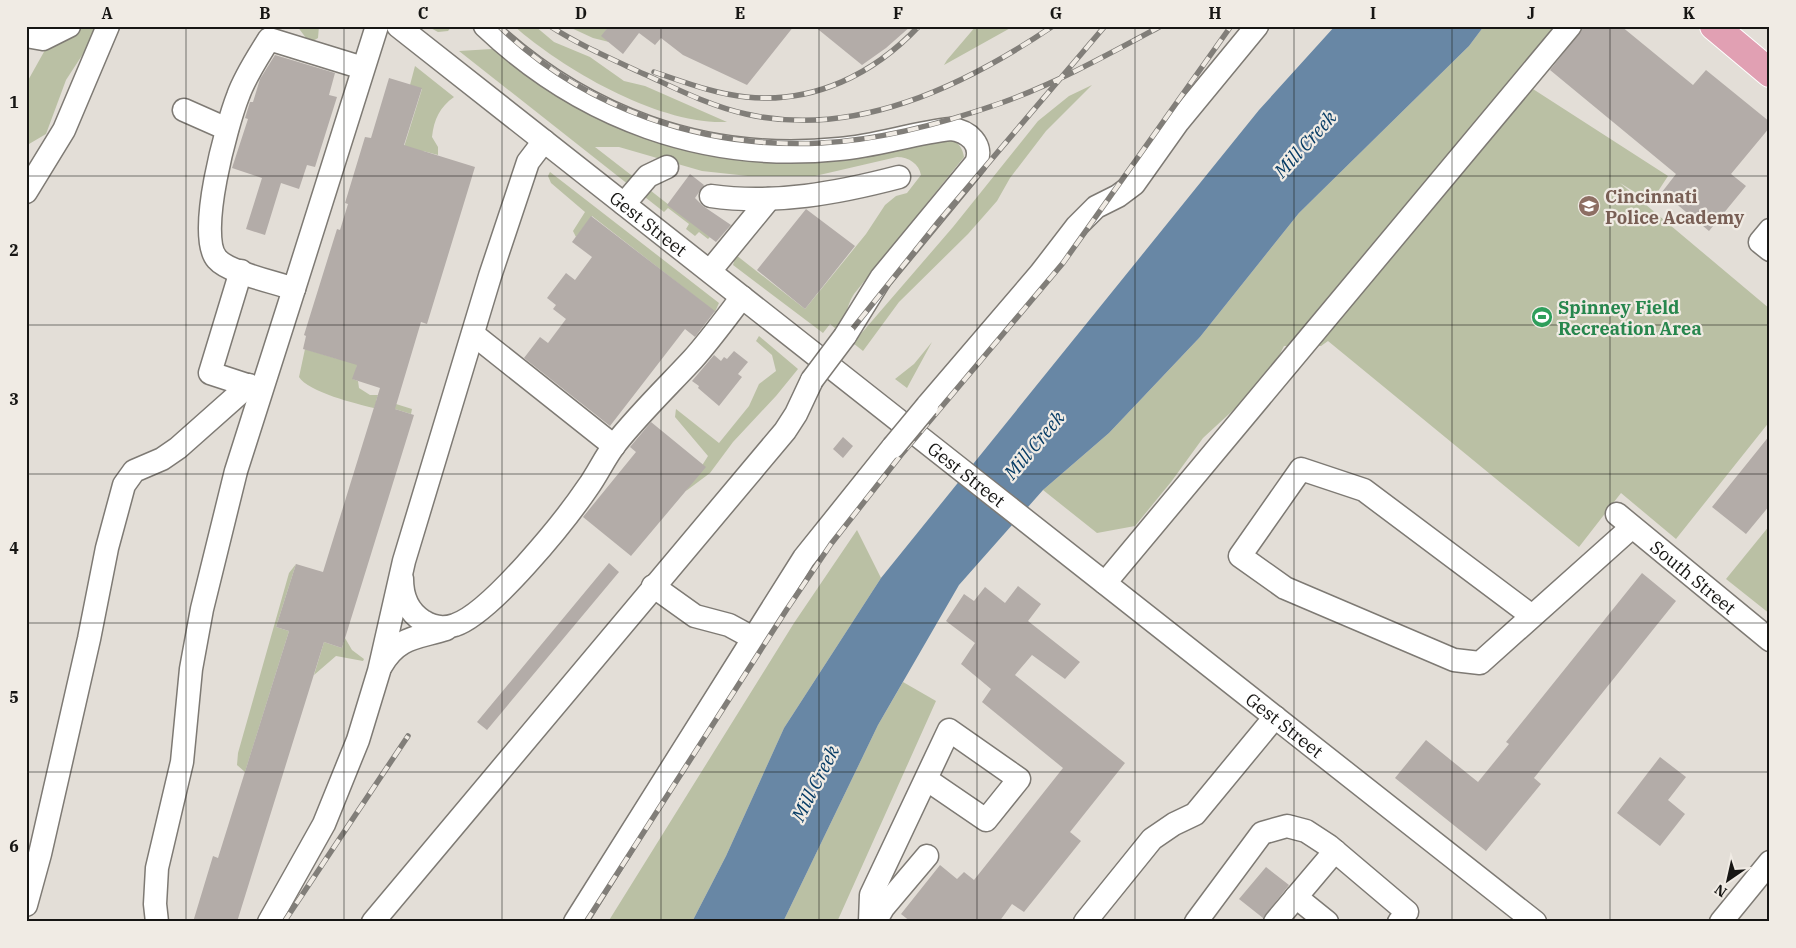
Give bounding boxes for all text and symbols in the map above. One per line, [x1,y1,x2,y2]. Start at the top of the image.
text: A [101,3,113,23]
text: B [259,3,271,23]
text: C [418,3,428,23]
text: D [575,3,587,23]
text: E [735,3,745,23]
text: F [893,3,903,23]
text: G [1050,3,1062,23]
text: H [1209,3,1222,23]
text: I [1370,3,1376,23]
text: J [1527,3,1535,23]
text: K [1683,3,1696,23]
text: 1 [9,92,19,112]
water label: Mill Creek [1268,105,1342,183]
place label: Cincinnati Police Academy [1605,185,1745,229]
street label: Gest Street [605,186,692,261]
school or university icon: Cincinnati Police Academy [1577,194,1601,218]
text: 2 [9,240,19,260]
place label: Spinney Field Recreation Area [1558,296,1702,340]
sports icon: Spinney Field Recreation Area [1530,305,1554,329]
text: 3 [9,389,19,409]
water label: Mill Creek [998,405,1070,485]
street label: Gest Street [923,436,1010,512]
street label: South Street [1646,535,1741,619]
text: 4 [9,538,19,558]
text: 5 [9,687,19,707]
street label: Gest Street [1241,687,1328,762]
water label: Mill Creek [785,740,845,826]
text: 6 [9,836,19,856]
north arrow [1704,856,1754,906]
text: N [1711,880,1730,901]

